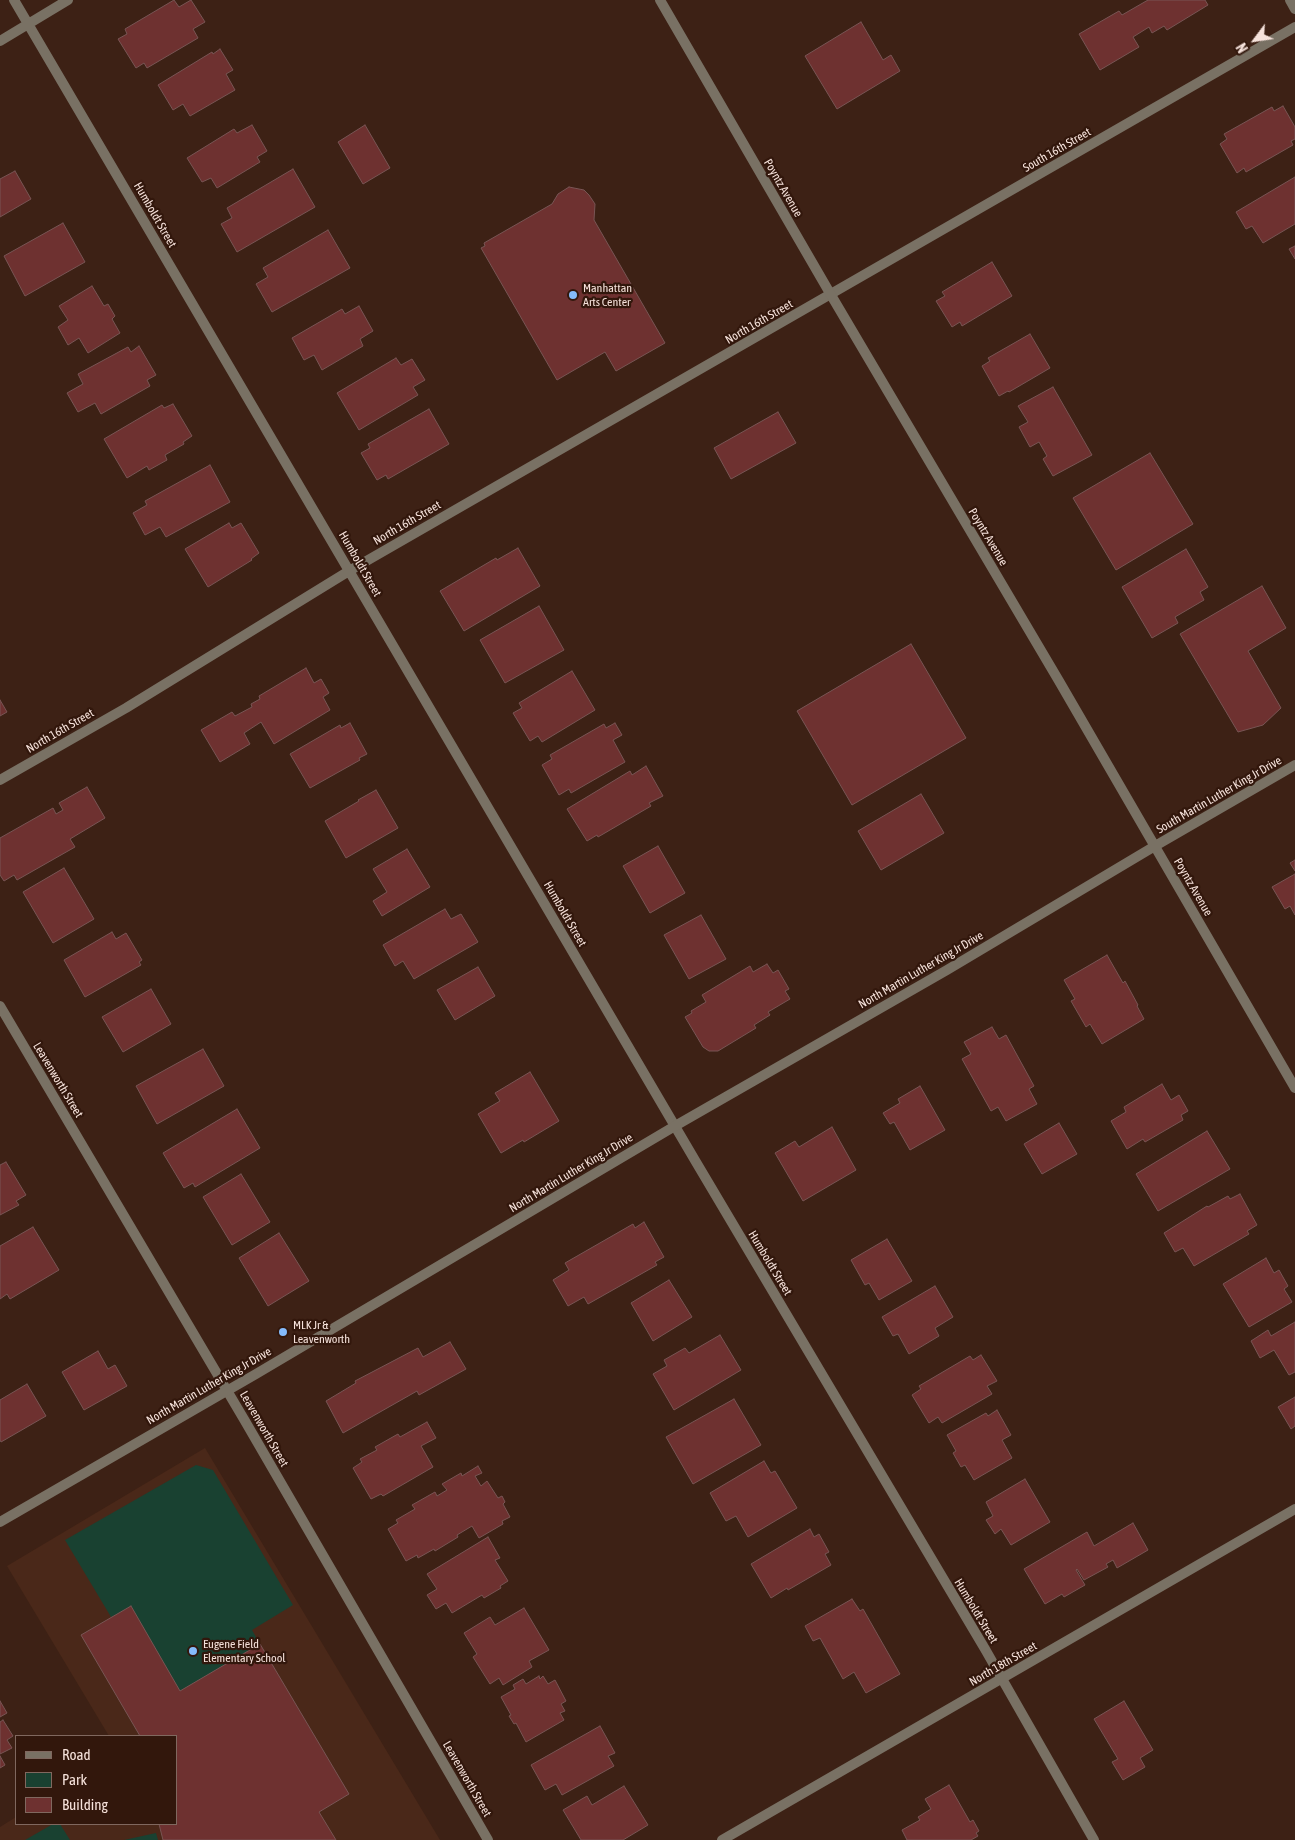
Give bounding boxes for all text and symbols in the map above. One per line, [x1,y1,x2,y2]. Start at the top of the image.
north arrow [1230,15,1280,65]
text: N [1233,40,1251,55]
street label: South 16th Street [1021,125,1093,175]
street label: Poyntz Avenue [761,156,805,220]
street label: Humboldt Street [131,180,179,250]
place label: Manhattan Arts Center [583,281,632,309]
marker: Manhattan Arts Center [567,289,579,301]
street label: North 16th Street [723,297,795,347]
street label: North 16th Street [371,498,443,548]
street label: Poyntz Avenue [965,506,1011,568]
street label: Humboldt Street [336,529,384,599]
street label: North 16th Street [24,706,96,756]
street label: South Martin Luther King Jr Drive [1154,753,1284,837]
street label: Poyntz Avenue [1171,855,1215,919]
street label: Humboldt Street [541,879,589,949]
street label: North Martin Luther King Jr Drive [856,928,986,1012]
street label: Leavenworth Street [30,1040,86,1120]
street label: North Martin Luther King Jr Drive [507,1130,635,1216]
street label: Humboldt Street [745,1228,795,1298]
place label: MLK Jr & Leavenworth [293,1318,350,1346]
marker: MLK Jr & Leavenworth [277,1326,289,1338]
street label: North Martin Luther King Jr Drive [144,1344,274,1428]
street label: Leavenworth Street [236,1389,292,1469]
street label: Humboldt Street [951,1576,1001,1646]
place label: Eugene Field Elementary School [203,1637,285,1665]
street label: North 18th Street [967,1639,1039,1689]
marker: Eugene Field Elementary School [187,1645,199,1657]
legend [15,1735,178,1825]
street label: Leavenworth Street [439,1739,495,1819]
text: Road [62,1746,91,1763]
text: Park [62,1771,87,1788]
text: Building [62,1796,108,1813]

